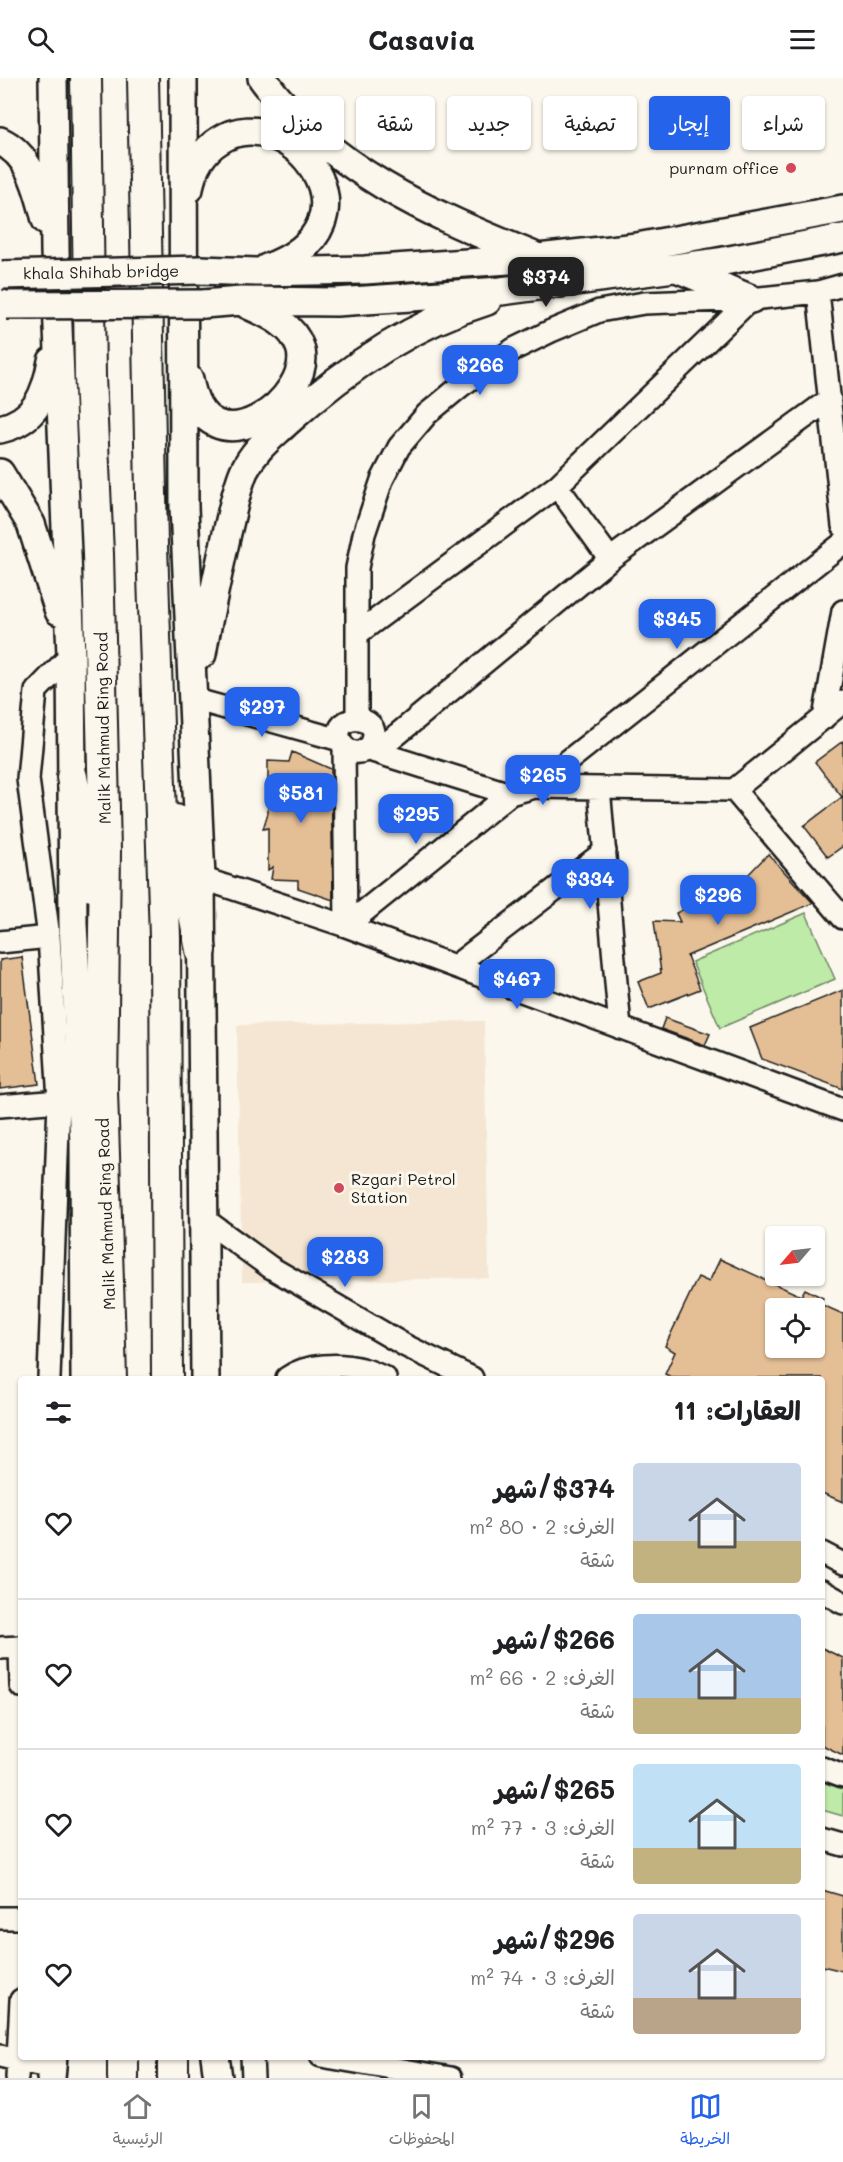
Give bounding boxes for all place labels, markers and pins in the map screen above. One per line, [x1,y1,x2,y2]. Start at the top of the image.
place label: purnam office [669,157,779,178]
marker: purnam office [784,161,798,175]
pin: $374 [510,257,582,308]
pin: $266 [444,345,516,396]
pin: $345 [641,599,713,650]
pin: $297 [226,687,298,738]
pin: $265 [507,755,579,806]
pin: $581 [265,773,337,824]
pin: $295 [380,794,452,845]
pin: $334 [554,859,626,910]
pin: $296 [682,875,754,926]
pin: $467 [481,959,553,1010]
place label: Rzgari Petrol Station [351,1168,456,1207]
marker: Rzgari Petrol Station [332,1181,346,1195]
pin: $283 [309,1237,381,1288]

